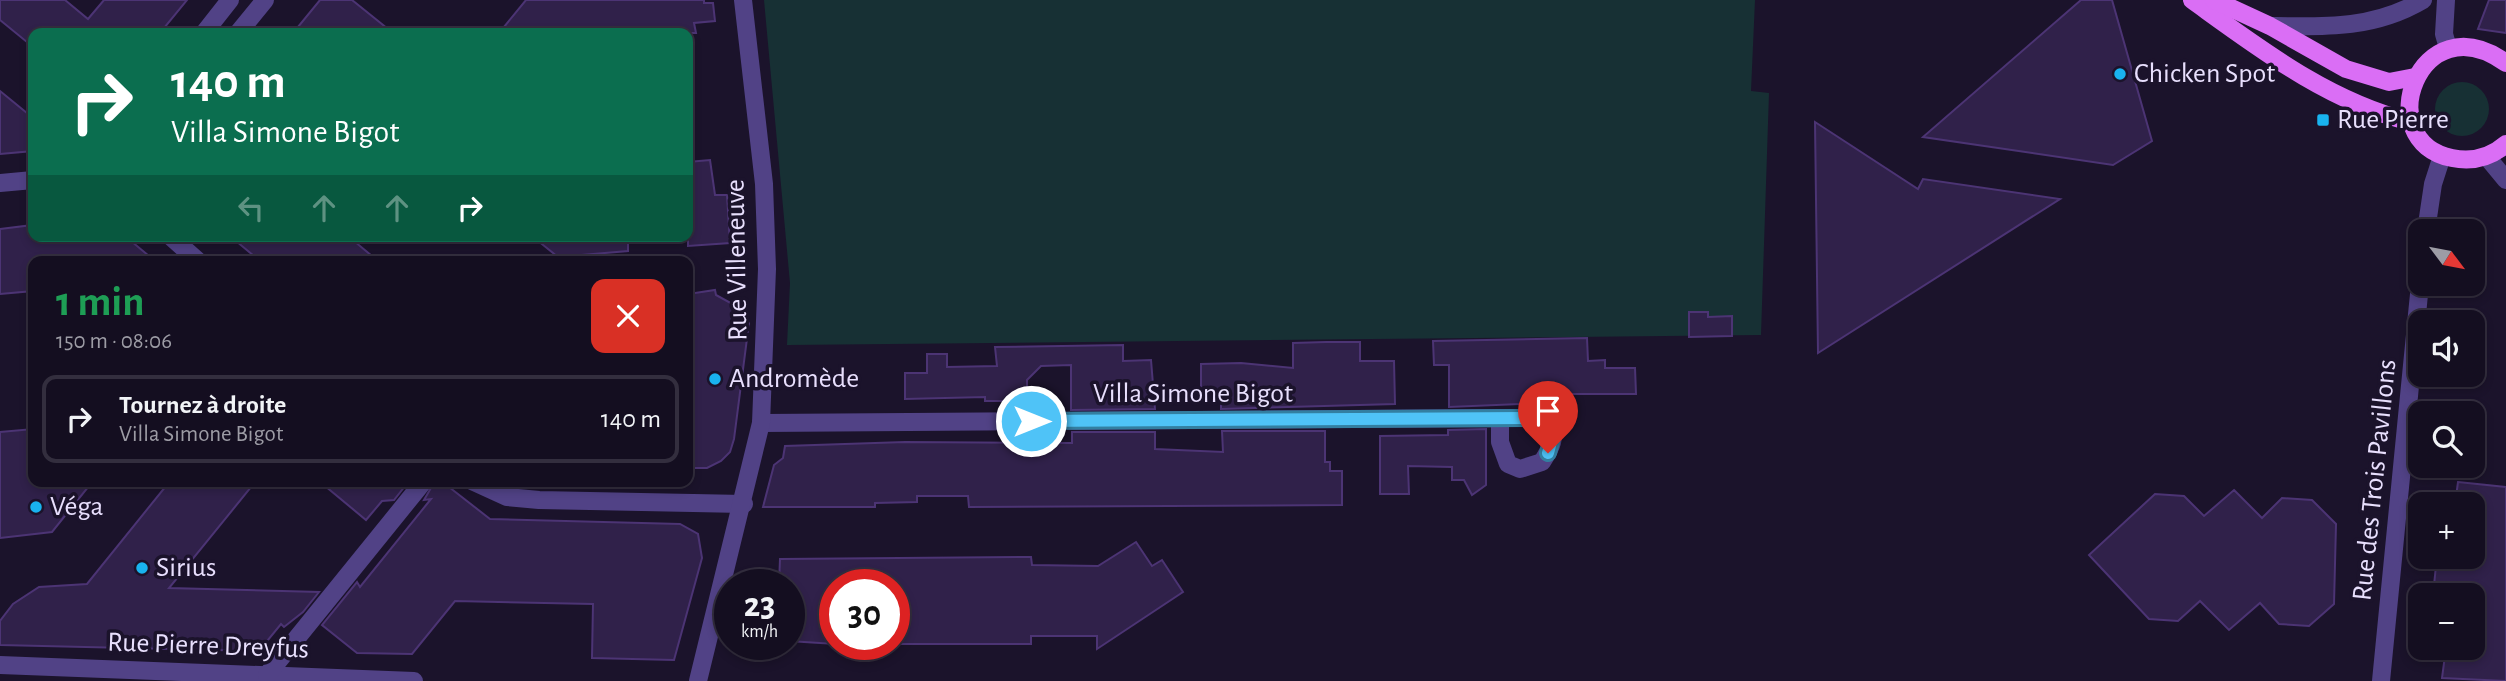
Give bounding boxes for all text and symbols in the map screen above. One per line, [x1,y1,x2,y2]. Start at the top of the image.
icon: right [56,56,147,147]
text: 140 m [171,58,286,107]
place label: Chicken Spot [2134,60,2275,88]
marker: Chicken Spot [2112,66,2128,82]
place label: Rue Pierre [2337,106,2449,134]
marker: Rue Pierre [2315,112,2331,128]
text: Villa Simone Bigot [171,116,399,148]
street label: Rue Villeneuve [722,179,752,341]
icon: left [232,189,270,227]
icon: ahead [305,189,343,227]
icon: ahead [378,189,416,227]
icon: right [451,189,489,227]
north arrow [2408,219,2485,296]
map controls [2408,219,2485,660]
button: close [591,279,665,353]
text: 1 min [56,281,145,323]
button: sound [2408,310,2485,387]
text: 150 m · 08:06 [56,330,172,353]
street label: Rue des Trois Pavillons [2348,358,2402,602]
place label: Andromède [729,365,859,393]
marker: Andromède [707,371,723,387]
street label: Villa Simone Bigot [1093,380,1293,408]
pin [1518,381,1578,453]
position arrow [994,384,1068,458]
text: Tournez à droite [119,392,286,418]
icon: arrive [1529,392,1567,430]
icon: right [60,400,98,438]
button: search [2408,401,2485,478]
text: 140 m [601,406,661,432]
text: Villa Simone Bigot [119,423,283,446]
button: + [2408,492,2485,569]
place label: Véga [50,493,103,521]
marker: Véga [28,499,44,515]
place label: Sirius [156,554,216,582]
marker: Sirius [134,560,150,576]
speed limit sign: 30 [819,569,910,660]
button: − [2408,583,2485,660]
text: 23 [744,588,775,623]
text: km/h [741,623,778,641]
street label: Rue Pierre Dreyfus [107,628,309,664]

